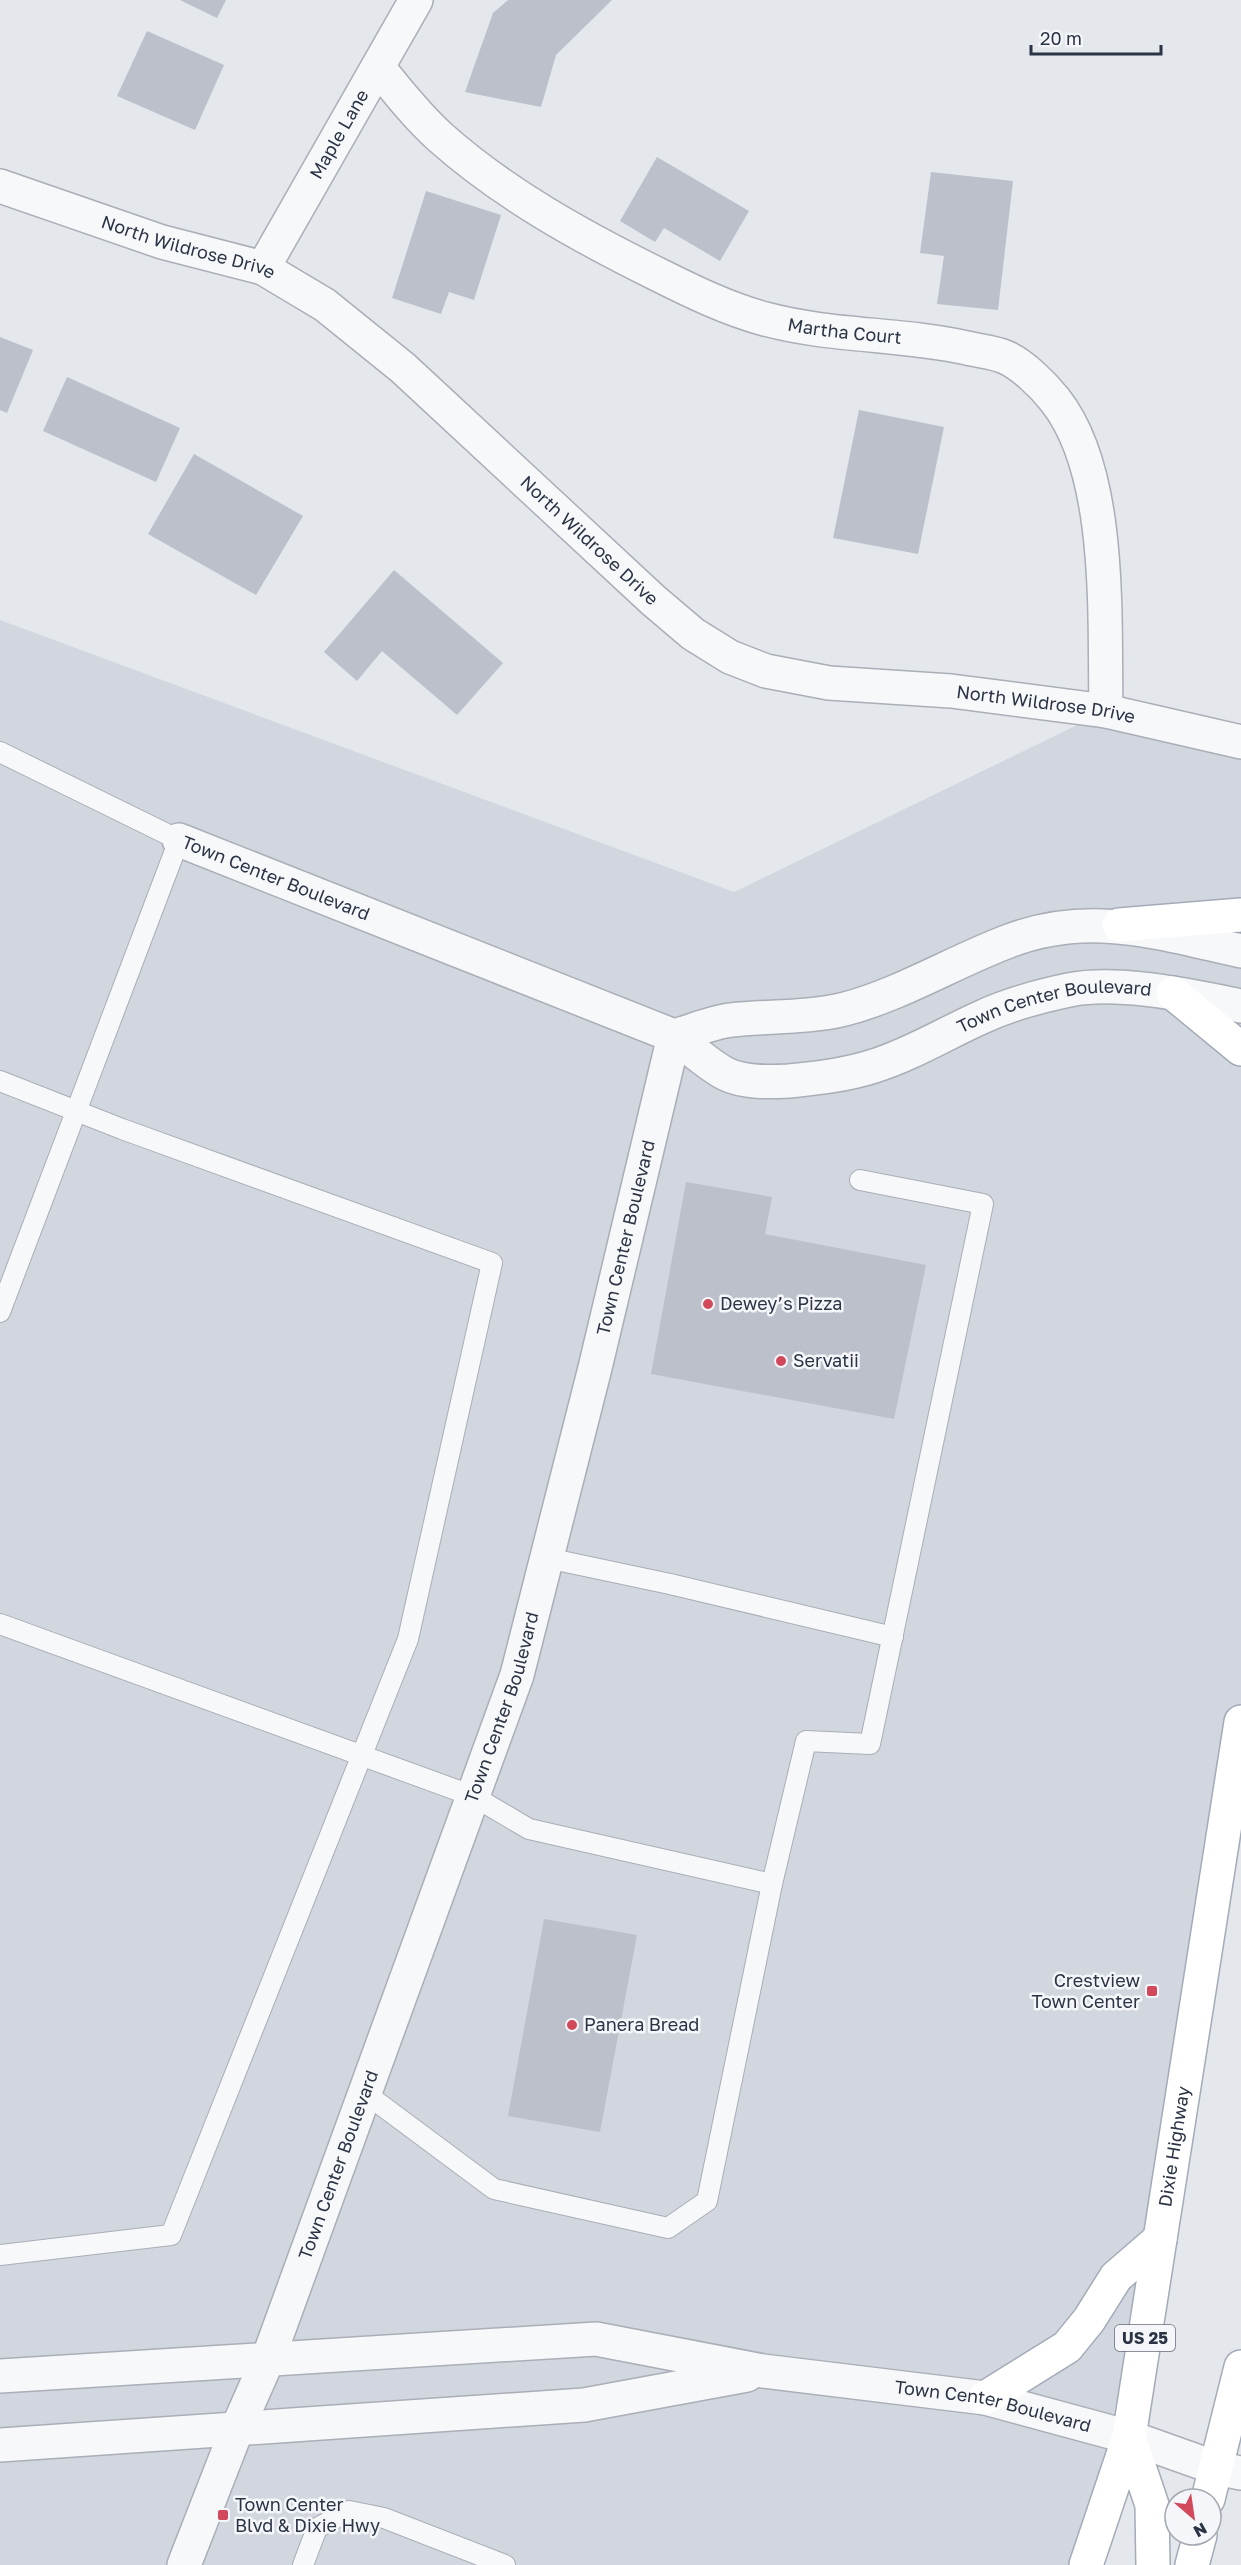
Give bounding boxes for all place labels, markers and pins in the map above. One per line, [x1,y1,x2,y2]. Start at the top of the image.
place label: Dewey’s Pizza [720,1292,843,1314]
marker: Dewey’s Pizza [701,1297,715,1311]
place label: Servatii [793,1349,859,1371]
marker: Servatii [774,1354,788,1368]
place label: Crestview Town Center [1031,1969,1140,2012]
marker: Crestview Town Center [1145,1984,1159,1998]
place label: Panera Bread [584,2013,699,2035]
marker: Panera Bread [565,2018,579,2032]
place label: Town Center Blvd & Dixie Hwy [235,2493,380,2536]
marker: Town Center Blvd & Dixie Hwy [216,2508,230,2522]

